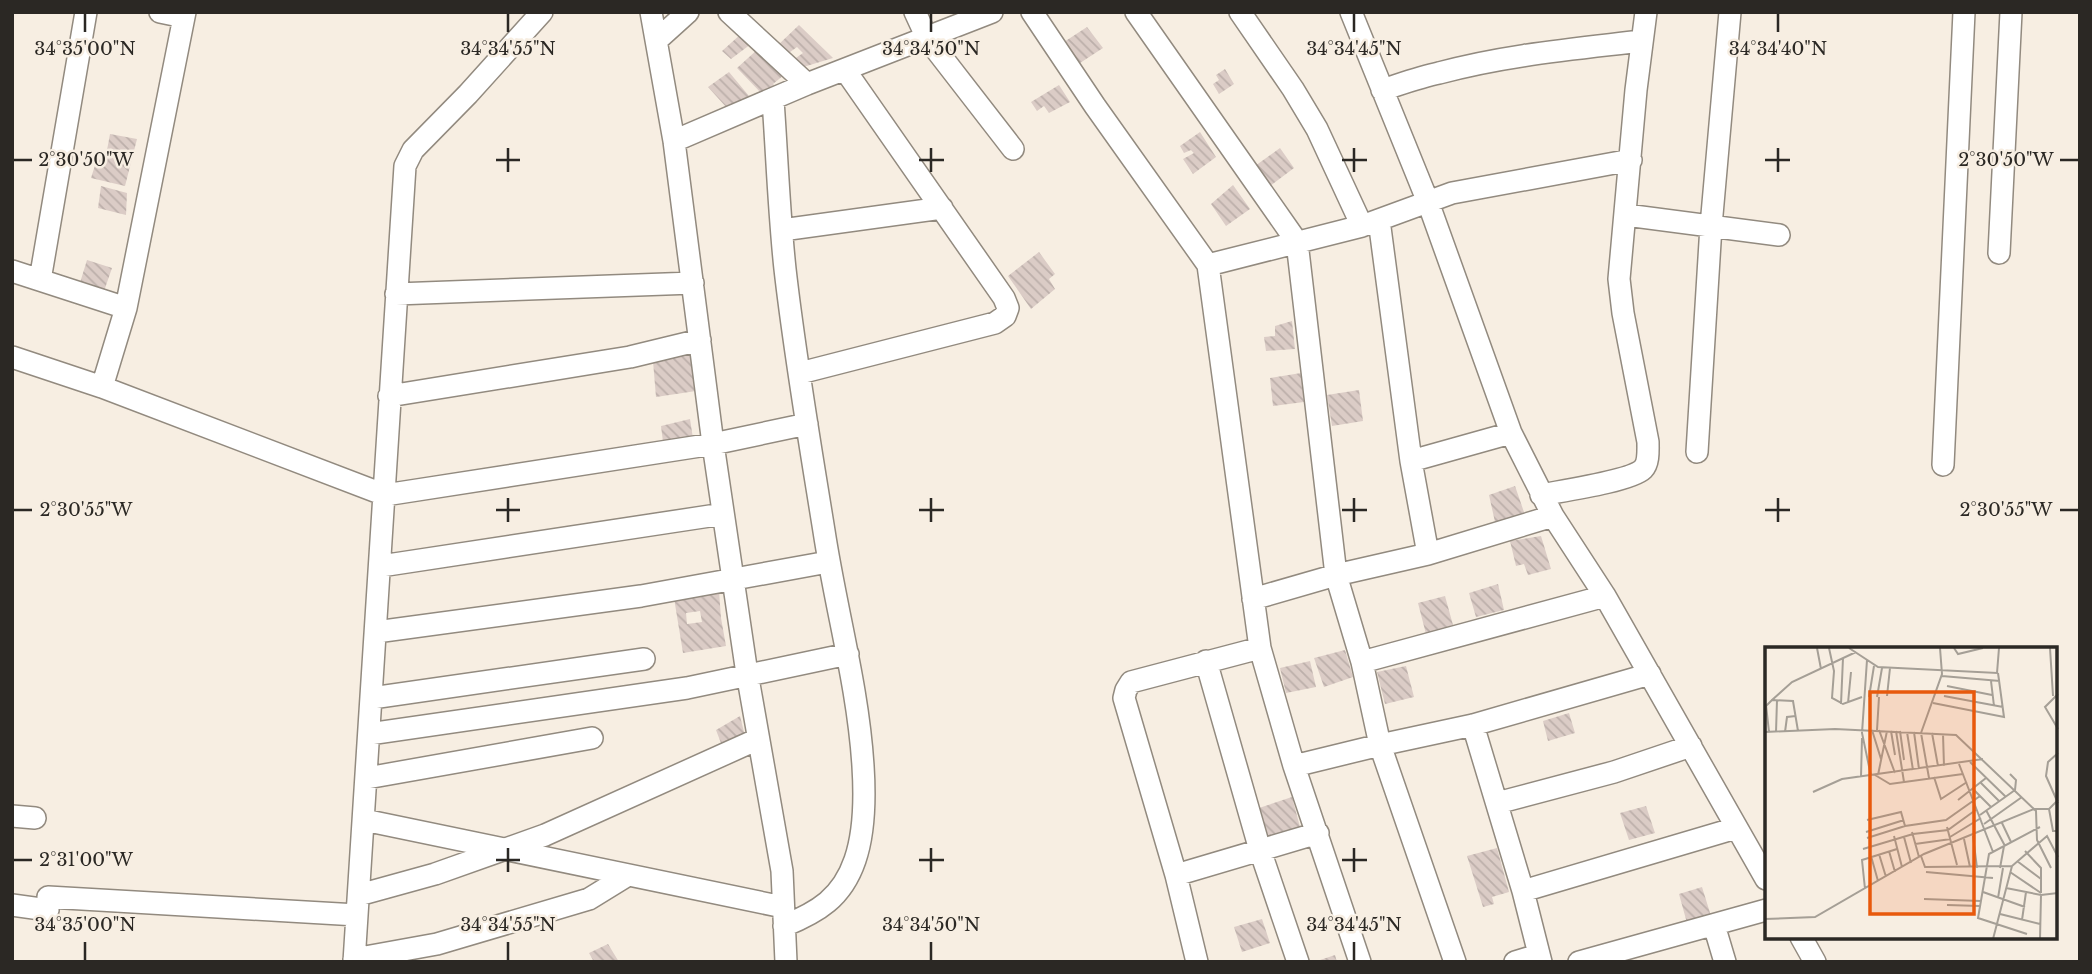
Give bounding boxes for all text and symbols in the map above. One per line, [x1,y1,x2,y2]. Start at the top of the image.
text: 34°35'00"N [34,38,136,60]
text: 34°34'55"N [460,38,556,60]
text: 34°34'50"N [882,38,980,60]
text: 34°34'45"N [1306,38,1402,60]
text: 34°34'40"N [1729,38,1827,60]
text: 2°30'50"W [38,149,135,171]
text: 2°30'50"W [1958,149,2055,171]
text: 2°30'55"W [40,499,133,521]
text: 2°30'55"W [1960,499,2053,521]
inset map [1765,647,2057,939]
text: 2°31'00"W [39,849,134,871]
text: 34°35'00"N [34,914,136,936]
text: 34°34'55"N [460,914,556,936]
text: 34°34'50"N [882,914,980,936]
text: 34°34'45"N [1306,914,1402,936]

